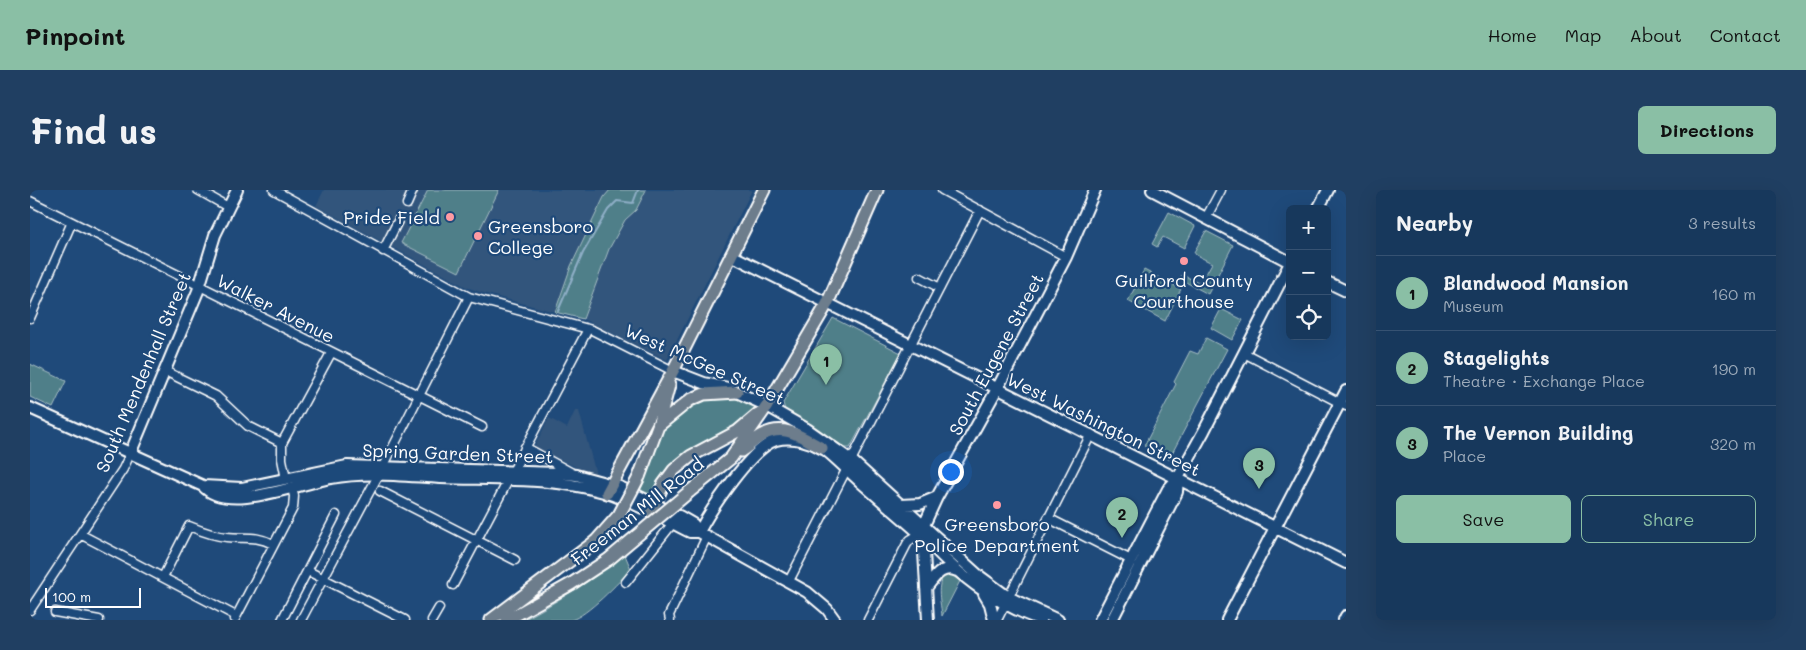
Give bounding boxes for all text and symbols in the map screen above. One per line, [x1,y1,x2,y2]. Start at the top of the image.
text: Pinpoint [25,20,126,51]
text: Home [1488,23,1537,47]
text: Map [1565,23,1601,47]
text: About [1629,23,1682,47]
text: Contact [1710,23,1781,47]
button: Directions [1638,106,1776,154]
text: Find us [30,107,157,153]
place label: Pride Field [344,205,440,229]
map controls [1286,205,1331,340]
button: + [1286,205,1331,250]
text: Nearby [1396,209,1473,236]
marker: Pride Field [444,211,456,223]
text: 3 results [1688,212,1756,233]
place label: Greensboro College [488,214,594,259]
marker: Greensboro College [472,230,484,242]
button: − [1286,250,1331,295]
marker: Guilford County Courthouse [1178,255,1190,267]
street label: South Mendenhall Street [90,268,196,476]
street label: Walker Avenue [213,268,339,348]
place label: Guilford County Courthouse [1115,268,1253,313]
street label: South Eugene Street [943,269,1049,439]
text: Blandwood Mansion [1443,270,1628,295]
text: 1 [1408,283,1416,304]
text: 160 m [1711,283,1756,304]
button: locate [1286,295,1331,340]
text: Museum [1443,295,1504,316]
street label: West McGee Street [621,318,789,410]
pin: 1 [810,344,842,385]
text: Stagelights [1443,345,1550,370]
text: 2 [1408,358,1416,379]
text: 190 m [1712,358,1756,379]
street label: West Washington Street [1003,367,1205,481]
text: Theatre · Exchange Place [1443,370,1645,391]
text: The Vernon Building [1443,420,1633,445]
text: 3 [1407,433,1417,454]
text: 320 m [1710,433,1756,454]
street label: Spring Garden Street [362,438,554,468]
text: Place [1443,445,1486,466]
pin: 3 [1243,448,1275,489]
street label: Freeman Mill Road [566,452,708,570]
your location [938,459,964,485]
button: Save [1396,495,1571,543]
button: Share [1581,495,1756,543]
pin: 2 [1106,497,1138,538]
marker: Greensboro Police Department [991,499,1003,511]
place label: Greensboro Police Department [914,512,1080,557]
scale bar [45,585,141,608]
text: 100 m [52,587,91,606]

